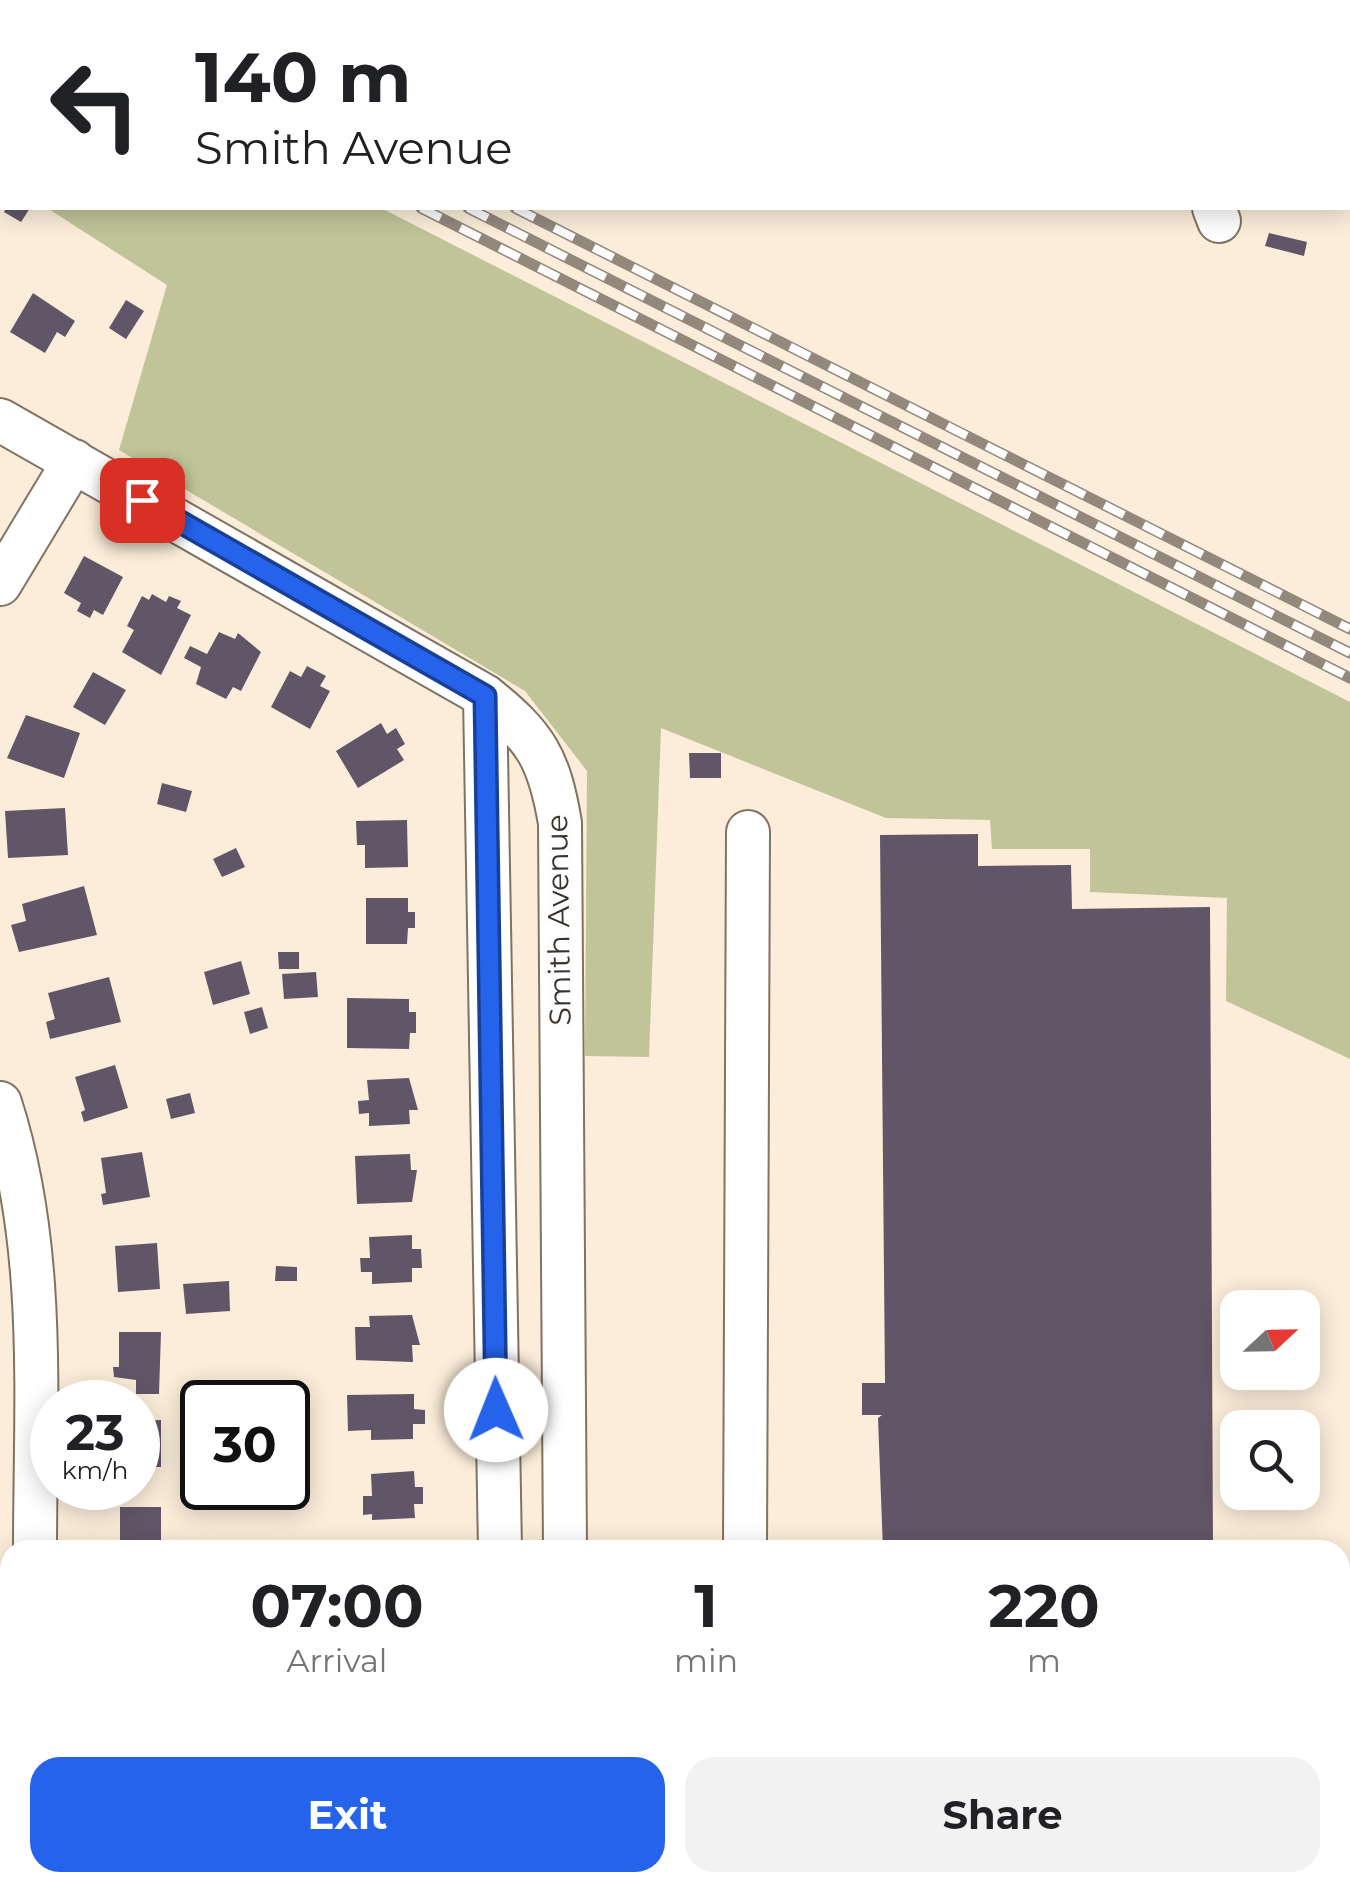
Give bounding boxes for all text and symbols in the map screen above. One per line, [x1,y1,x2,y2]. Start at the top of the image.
text: 140 m [195,34,411,120]
icon: left [30,40,160,170]
text: Smith Avenue [195,120,512,175]
pin [100,458,185,543]
icon: arrive [115,473,170,528]
street label: Smith Avenue [538,814,579,1026]
north arrow [1220,1290,1320,1390]
map controls [1220,1290,1320,1510]
position arrow [444,1358,548,1462]
speed limit sign: 30 [180,1380,310,1510]
text: 23 [65,1402,125,1463]
button: search [1220,1410,1320,1510]
text: km/h [62,1455,128,1485]
text: 07:00 [250,1569,424,1642]
text: 1 [694,1569,718,1642]
text: 220 [988,1569,1100,1642]
text: Arrival [287,1641,387,1680]
text: min [674,1641,738,1680]
text: m [1027,1641,1061,1680]
button: Exit [30,1757,665,1872]
button: Share [685,1757,1320,1872]

